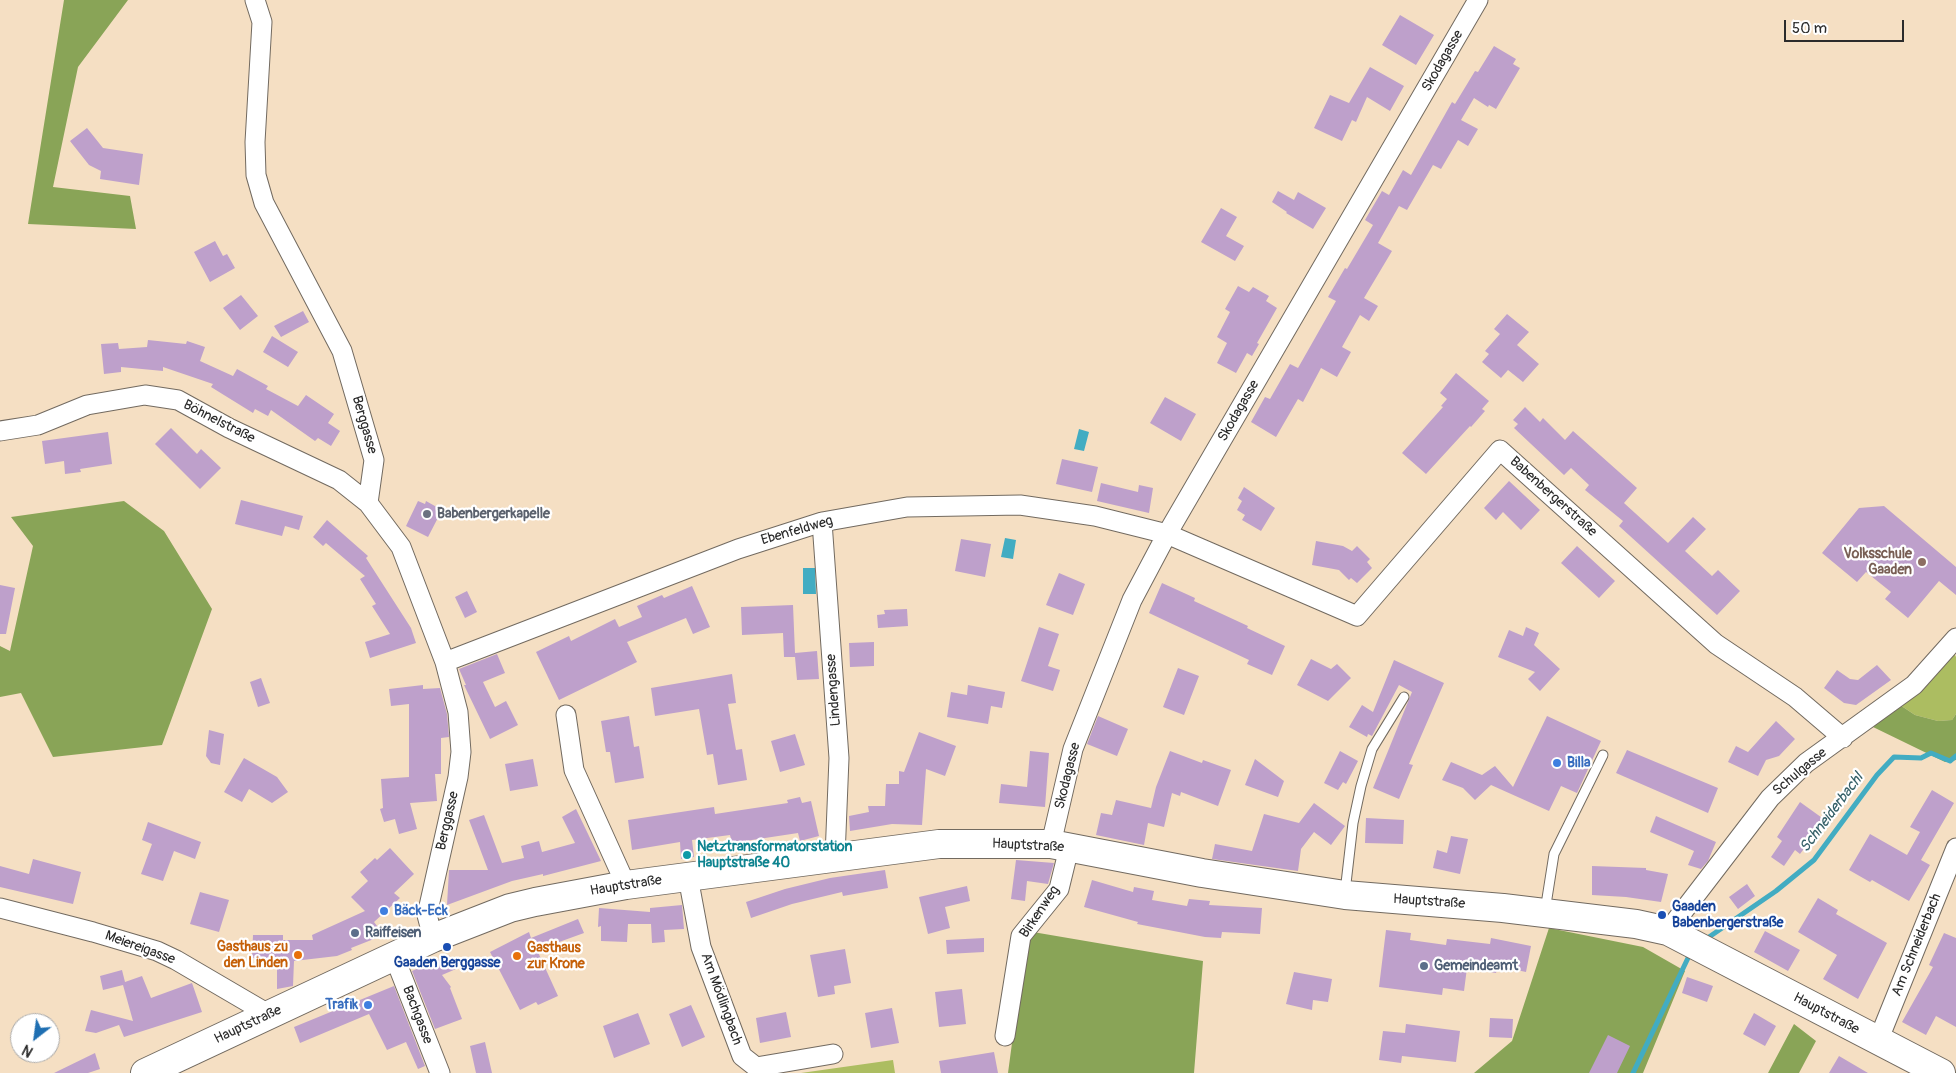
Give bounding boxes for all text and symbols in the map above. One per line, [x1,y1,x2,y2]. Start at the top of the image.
scale bar [1786,10,1906,42]
text: 50 m [1792,19,1827,38]
street label: Skodagasse [1419,27,1467,95]
street label: Skodagasse [1215,377,1263,445]
street label: Berggasse [348,394,380,456]
street label: Böhnelstraße [180,397,258,447]
street label: Babenbergerstraße [1506,453,1600,541]
place label: Babenbergerkapelle [437,506,550,522]
marker: Babenbergerkapelle [421,508,433,520]
street label: Ebenfeldweg [759,513,835,549]
place label: Volksschule Gaaden [1843,546,1912,578]
marker: Volksschule Gaaden [1916,556,1928,568]
street label: Lindengasse [823,653,845,727]
street label: Skodagasse [1052,741,1084,811]
street label: Schulgasse [1770,745,1830,799]
place label: Billa [1567,755,1591,771]
marker: Billa [1551,757,1563,769]
water label: Schneiderbachl [1796,770,1868,856]
street label: Berggasse [433,790,463,852]
street label: Hauptstraße [991,836,1065,856]
place label: Netztransformatorstation Hauptstraße 40 [697,839,852,872]
marker: Netztransformatorstation Hauptstraße 40 [681,849,693,861]
street label: Hauptstraße [589,872,663,900]
street label: Birkenweg [1016,883,1064,941]
street label: Hauptstraße [1392,891,1466,913]
street label: Am Schneiderbach [1889,891,1945,999]
place label: Gaaden Babenbergerstraße [1672,899,1784,932]
place label: Bäck-Eck [394,903,448,919]
marker: Bäck-Eck [378,905,390,917]
marker: Gaaden Babenbergerstraße [1656,909,1668,921]
place label: Raiffeisen [365,925,421,941]
marker: Raiffeisen [349,927,361,939]
street label: Meiereigasse [103,928,177,968]
place label: Gasthaus zu den Linden [217,939,288,972]
place label: Gasthaus zur Krone [527,940,585,972]
marker: Gaaden Berggasse [441,941,453,953]
marker: Gasthaus zu den Linden [292,949,304,961]
marker: Gasthaus zur Krone [511,950,523,962]
street label: Am Mödlingbach [697,951,745,1047]
place label: Gaaden Berggasse [394,955,500,971]
place label: Gemeindeamt [1434,958,1518,974]
marker: Gemeindeamt [1418,960,1430,972]
street label: Bachgasse [398,983,436,1047]
street label: Hauptstraße [1790,990,1862,1038]
place label: Trafik [325,997,358,1013]
marker: Trafik [362,999,374,1011]
street label: Hauptstraße [212,1002,284,1048]
north arrow [10,1013,60,1063]
text: N [19,1041,36,1060]

